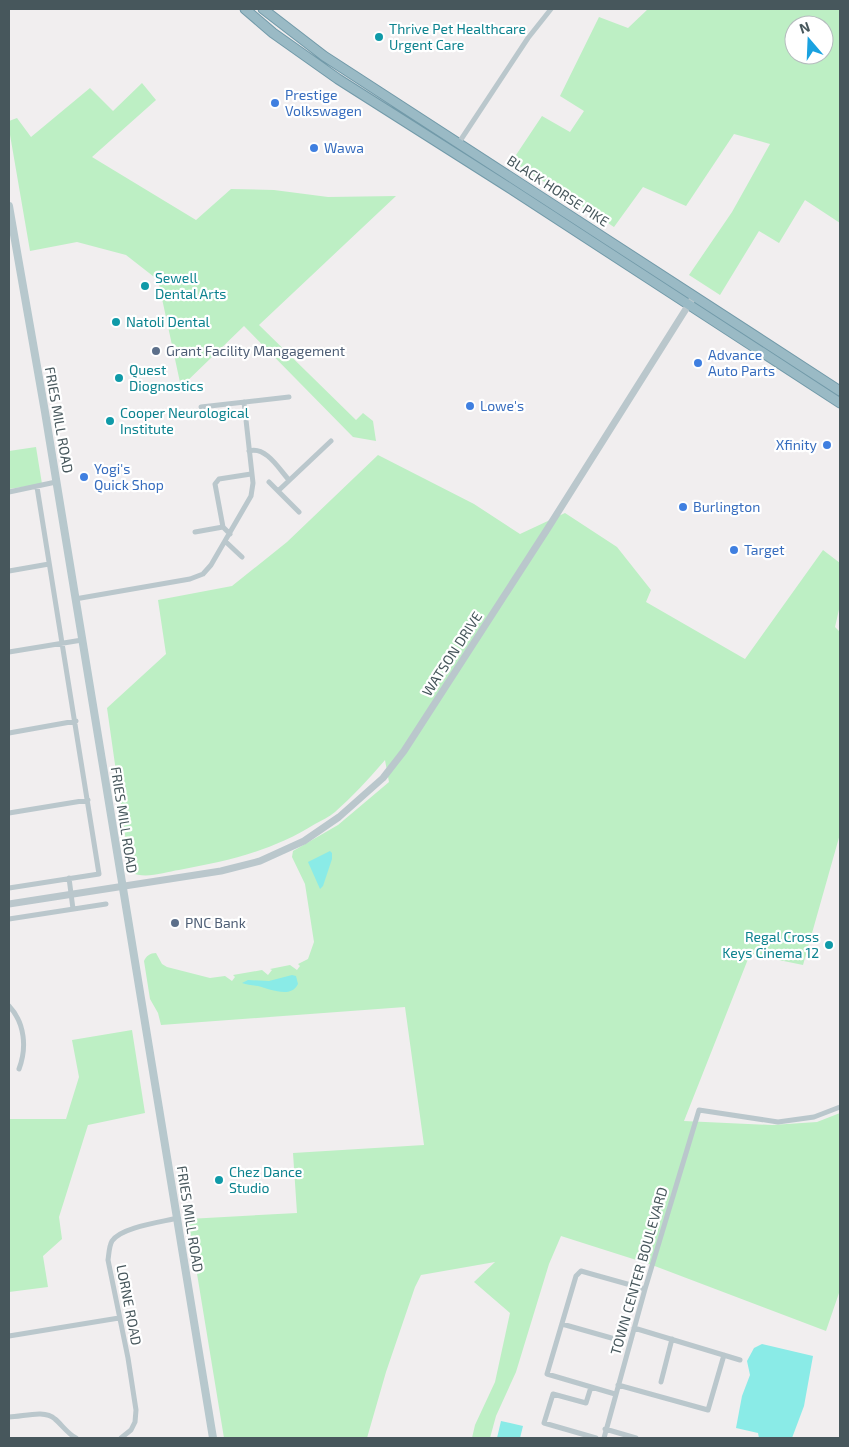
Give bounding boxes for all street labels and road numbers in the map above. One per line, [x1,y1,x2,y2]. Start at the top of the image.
street label: BLACK HORSE PIKE [504,151,612,230]
street label: FRIES MILL ROAD [42,365,77,474]
street label: WATSON DRIVE [418,608,485,699]
street label: FRIES MILL ROAD [108,765,141,874]
street label: FRIES MILL ROAD [174,1164,207,1273]
street label: TOWN CENTER BOULEVARD [606,1185,671,1357]
street label: LORNE ROAD [113,1263,146,1347]

